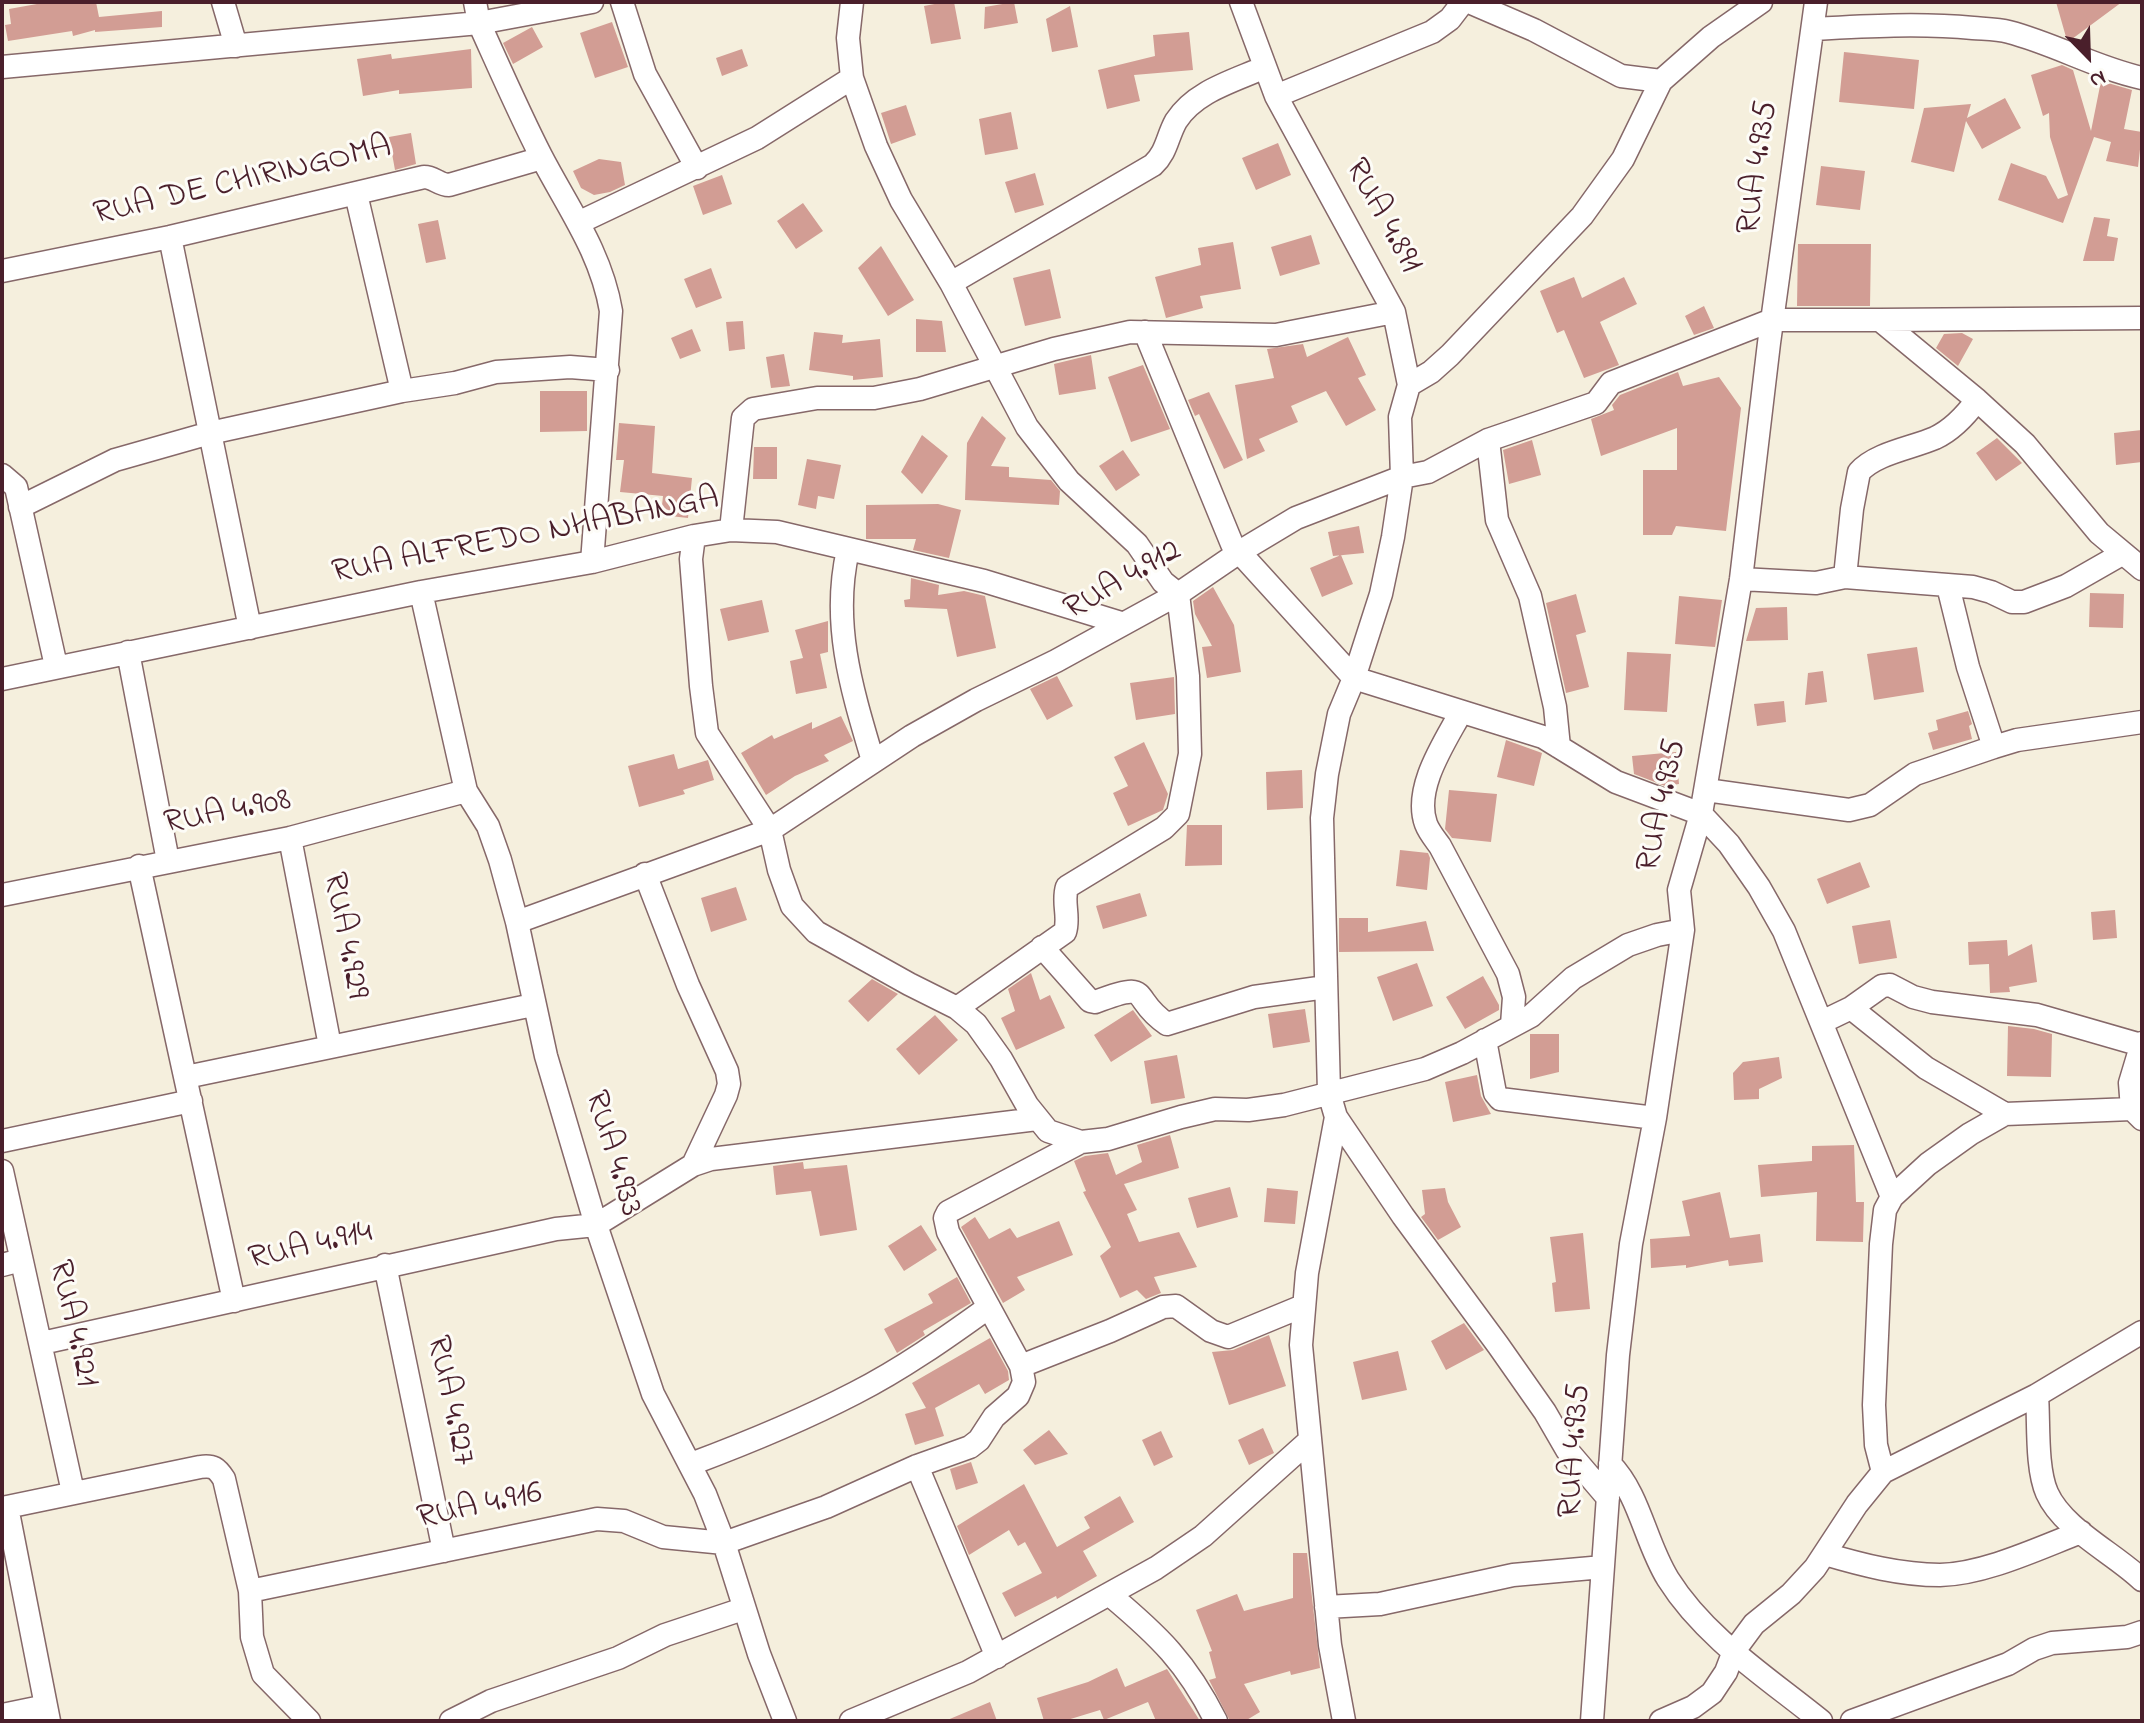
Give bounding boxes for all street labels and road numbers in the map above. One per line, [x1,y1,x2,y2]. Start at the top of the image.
street label: RUA 4.935 [1730,99,1790,237]
street label: RUA DE CHIRINGOMA [90,129,396,237]
street label: RUA 4.891 [1333,153,1429,281]
street label: RUA ALFREDO NHABANGA [329,480,723,596]
street label: RUA 4.912 [1058,532,1190,632]
street label: RUA 4.935 [1630,736,1698,876]
street label: RUA 4.908 [161,782,295,846]
street label: RUA 4.929 [311,869,375,1003]
street label: RUA 4.933 [573,1086,649,1222]
street label: RUA 4.914 [245,1214,377,1282]
street label: RUA 4.921 [37,1257,105,1391]
street label: RUA 4.927 [414,1332,482,1470]
street label: RUA 4.935 [1552,1383,1602,1519]
street label: RUA 4.916 [414,1475,546,1541]

